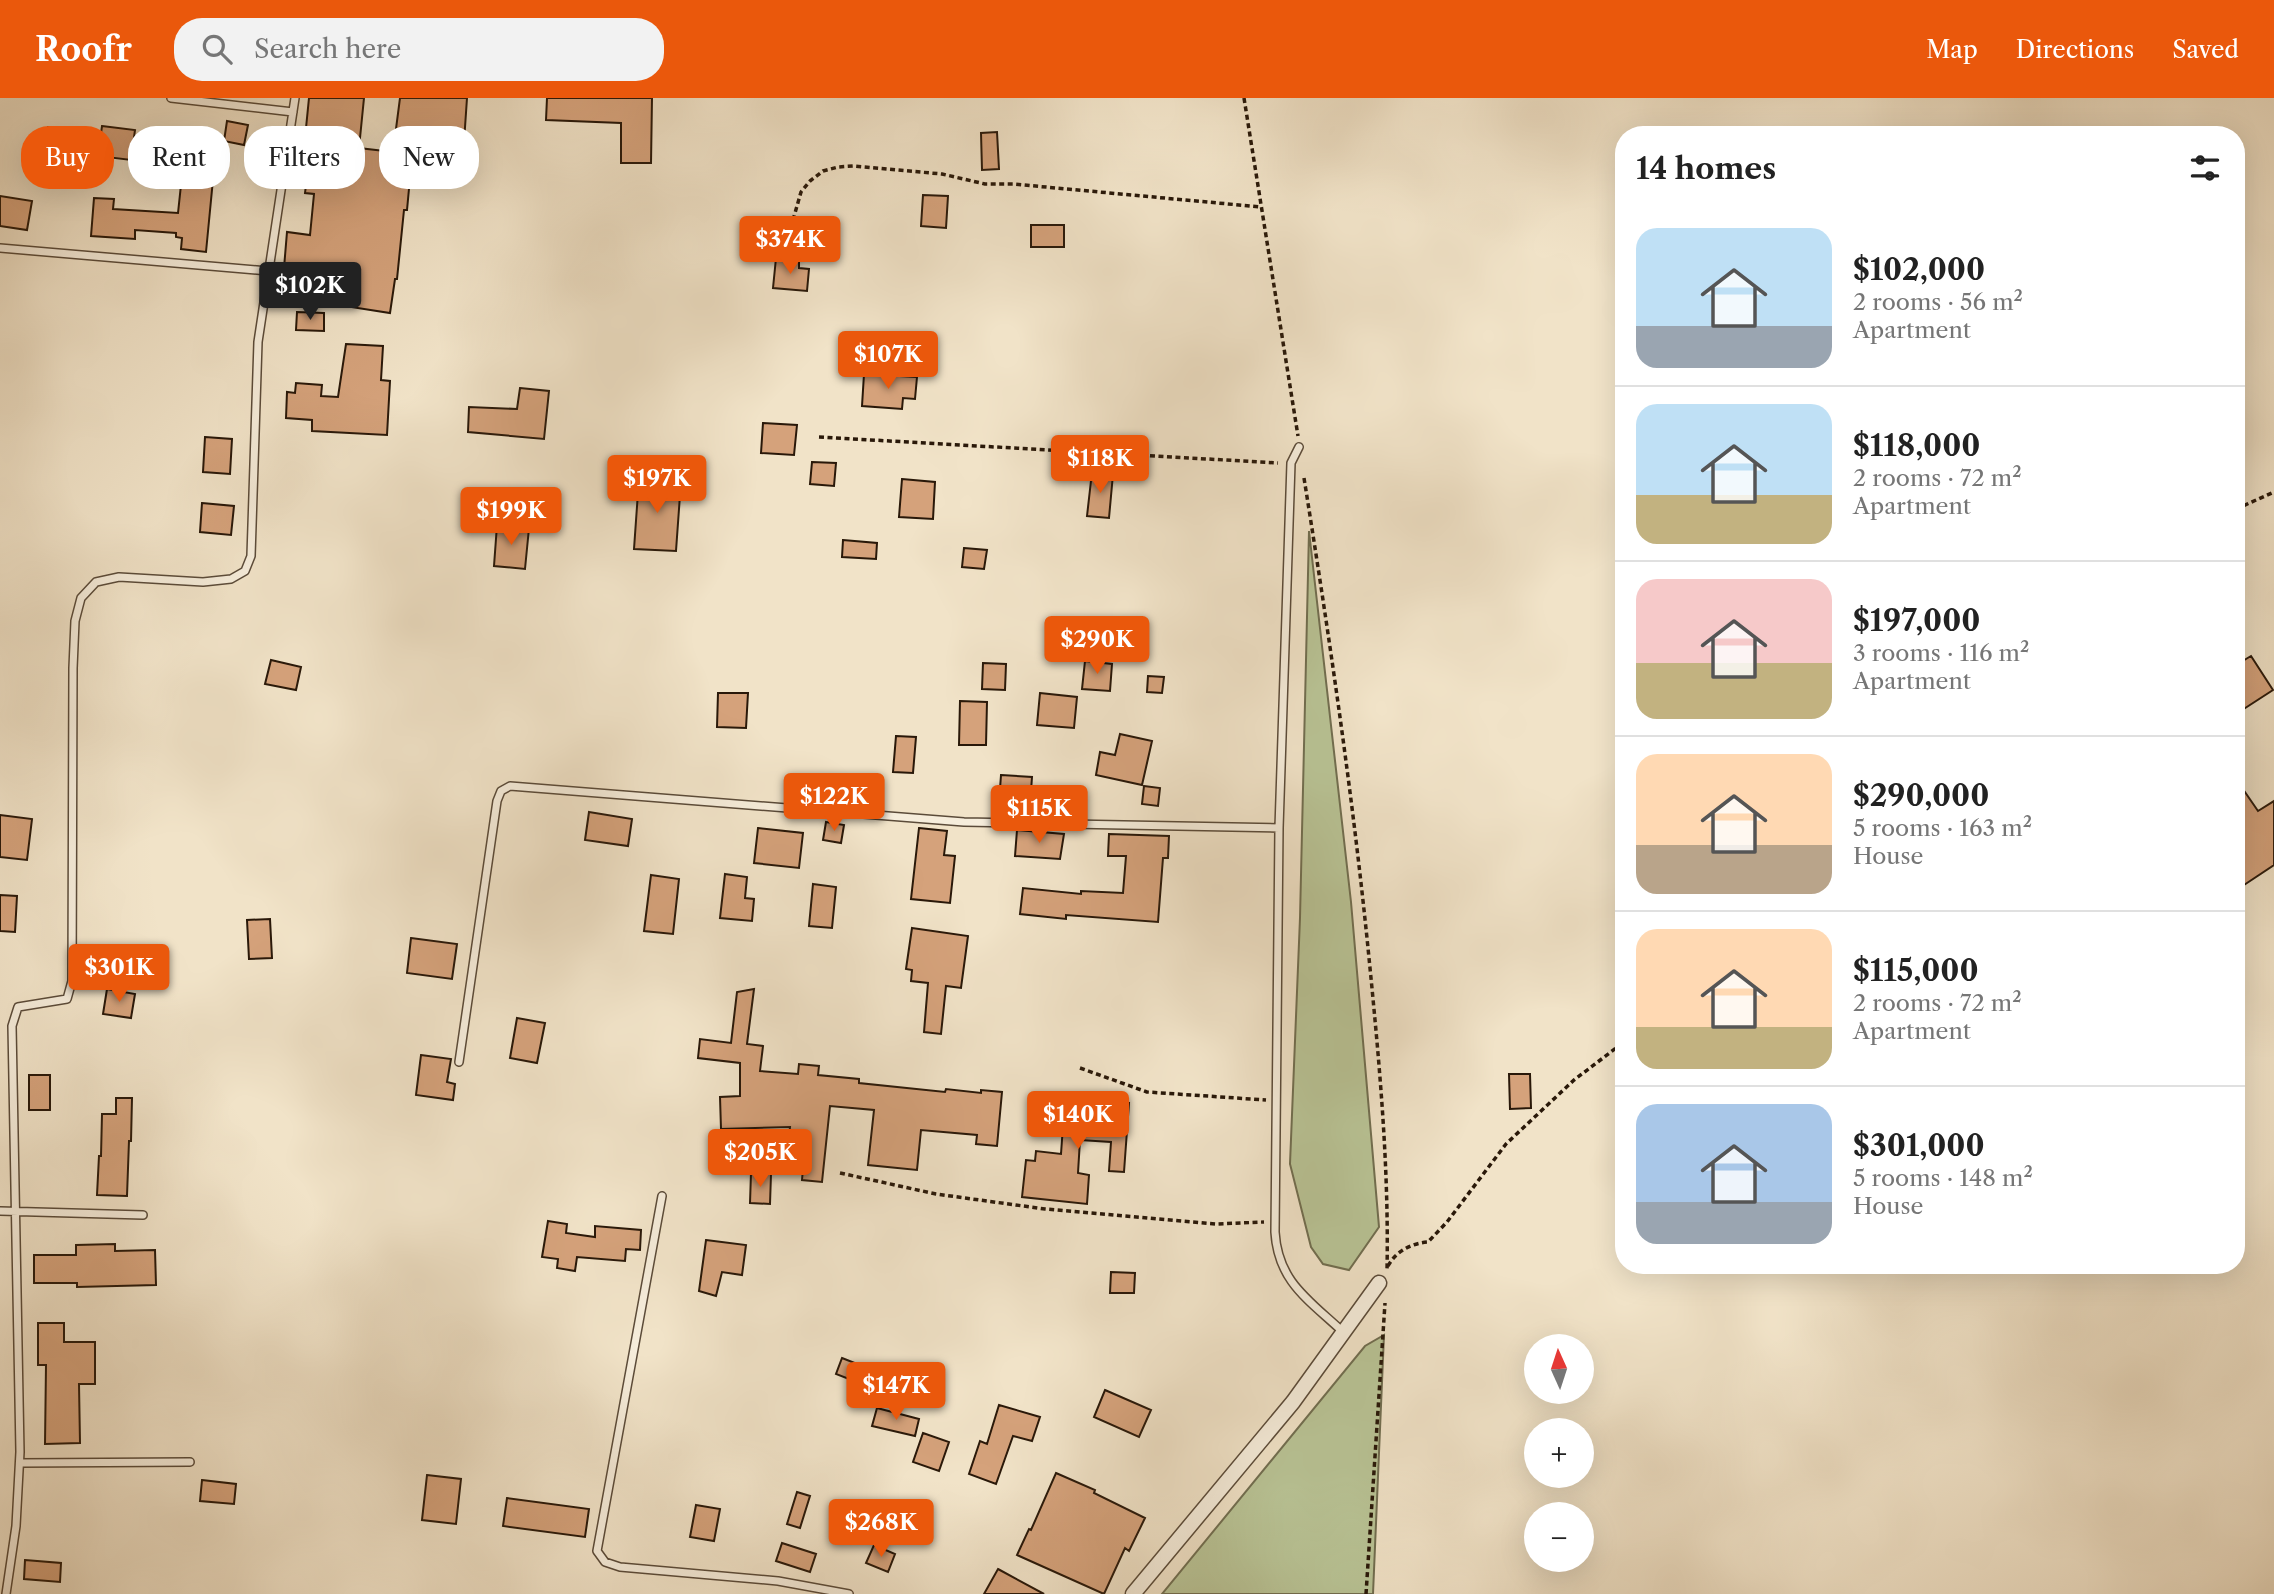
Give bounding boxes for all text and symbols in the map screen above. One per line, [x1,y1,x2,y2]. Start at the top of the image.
search box [174,18,664,81]
text: Roofr [35,29,132,70]
icon: search [198,30,236,68]
text: Search here [254,33,401,65]
text: Map [1926,35,1978,64]
text: Directions [2016,35,2134,64]
text: Saved [2172,35,2239,64]
chip: Buy [21,126,114,189]
chip: Rent [128,126,230,189]
chip: Filters [244,126,365,189]
chip: New [379,126,479,189]
icon: filters [2186,149,2224,187]
text: 14 homes [1636,150,1776,187]
pin: $374K [741,216,839,276]
text: $374K [755,225,825,253]
text: $102,000 [1853,251,1985,288]
icon: home [1692,256,1776,340]
pin: $102K [261,262,359,322]
text: $102K [275,271,345,299]
text: 2 rooms · 56 m² [1853,288,2023,316]
text: Apartment [1853,316,1971,344]
pin: $107K [839,331,937,391]
text: $107K [854,340,922,368]
text: $118,000 [1853,427,1980,464]
icon: home [1692,432,1776,516]
pin: $118K [1051,436,1149,495]
text: $118K [1067,444,1133,472]
pin: $197K [608,456,706,515]
text: $197K [623,464,691,492]
text: 2 rooms · 72 m² [1853,464,2022,492]
pin: $199K [462,488,560,547]
text: Apartment [1853,492,1971,520]
text: $199K [476,496,546,524]
text: $197,000 [1853,602,1980,639]
icon: home [1692,607,1776,691]
pin: $290K [1048,616,1146,676]
text: $290K [1060,625,1134,653]
text: 3 rooms · 116 m² [1853,639,2029,667]
text: Apartment [1853,667,1971,695]
pin: $122K [785,774,883,833]
text: $290,000 [1853,777,1989,814]
text: $122K [800,782,868,810]
icon: home [1692,782,1776,866]
pin: $115K [990,786,1088,845]
text: $115K [1007,794,1071,822]
text: 5 rooms · 163 m² [1853,814,2032,842]
text: House [1853,842,1923,870]
pin: $301K [70,944,168,1004]
text: $115,000 [1853,952,1979,989]
text: $301K [84,953,154,981]
icon: home [1692,957,1776,1041]
text: 2 rooms · 72 m² [1853,989,2022,1017]
text: Apartment [1853,1017,1971,1045]
pin: $140K [1029,1091,1127,1151]
text: $140K [1043,1100,1113,1128]
text: $301,000 [1853,1127,1985,1164]
pin: $205K [711,1130,809,1189]
icon: home [1692,1132,1776,1216]
text: $205K [724,1138,796,1166]
text: 5 rooms · 148 m² [1853,1164,2033,1192]
text: House [1853,1192,1923,1220]
north arrow [1524,1334,1594,1404]
map controls [1524,1334,1594,1572]
pin: $147K [847,1362,945,1422]
text: $147K [862,1371,930,1399]
button: + [1524,1418,1594,1488]
pin: $268K [832,1500,930,1559]
button: − [1524,1502,1594,1572]
text: $268K [845,1508,917,1536]

